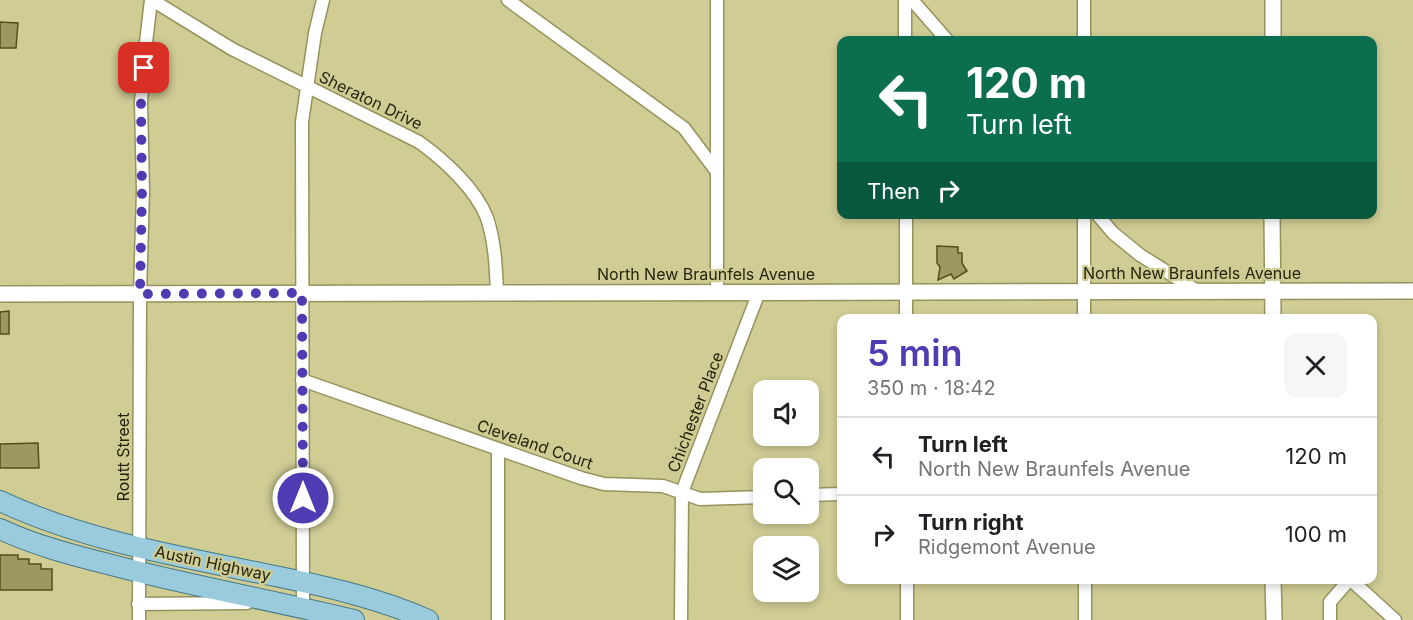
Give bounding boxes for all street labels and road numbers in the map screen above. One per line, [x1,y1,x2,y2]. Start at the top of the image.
street label: Sheraton Drive [316,66,426,134]
street label: North New Braunfels Avenue [1083,263,1301,283]
street label: North New Braunfels Avenue [597,264,815,284]
street label: Chichester Place [663,349,727,475]
street label: Routt Street [113,413,133,501]
street label: Cleveland Court [474,415,596,473]
street label: Austin Highway [153,541,273,585]

